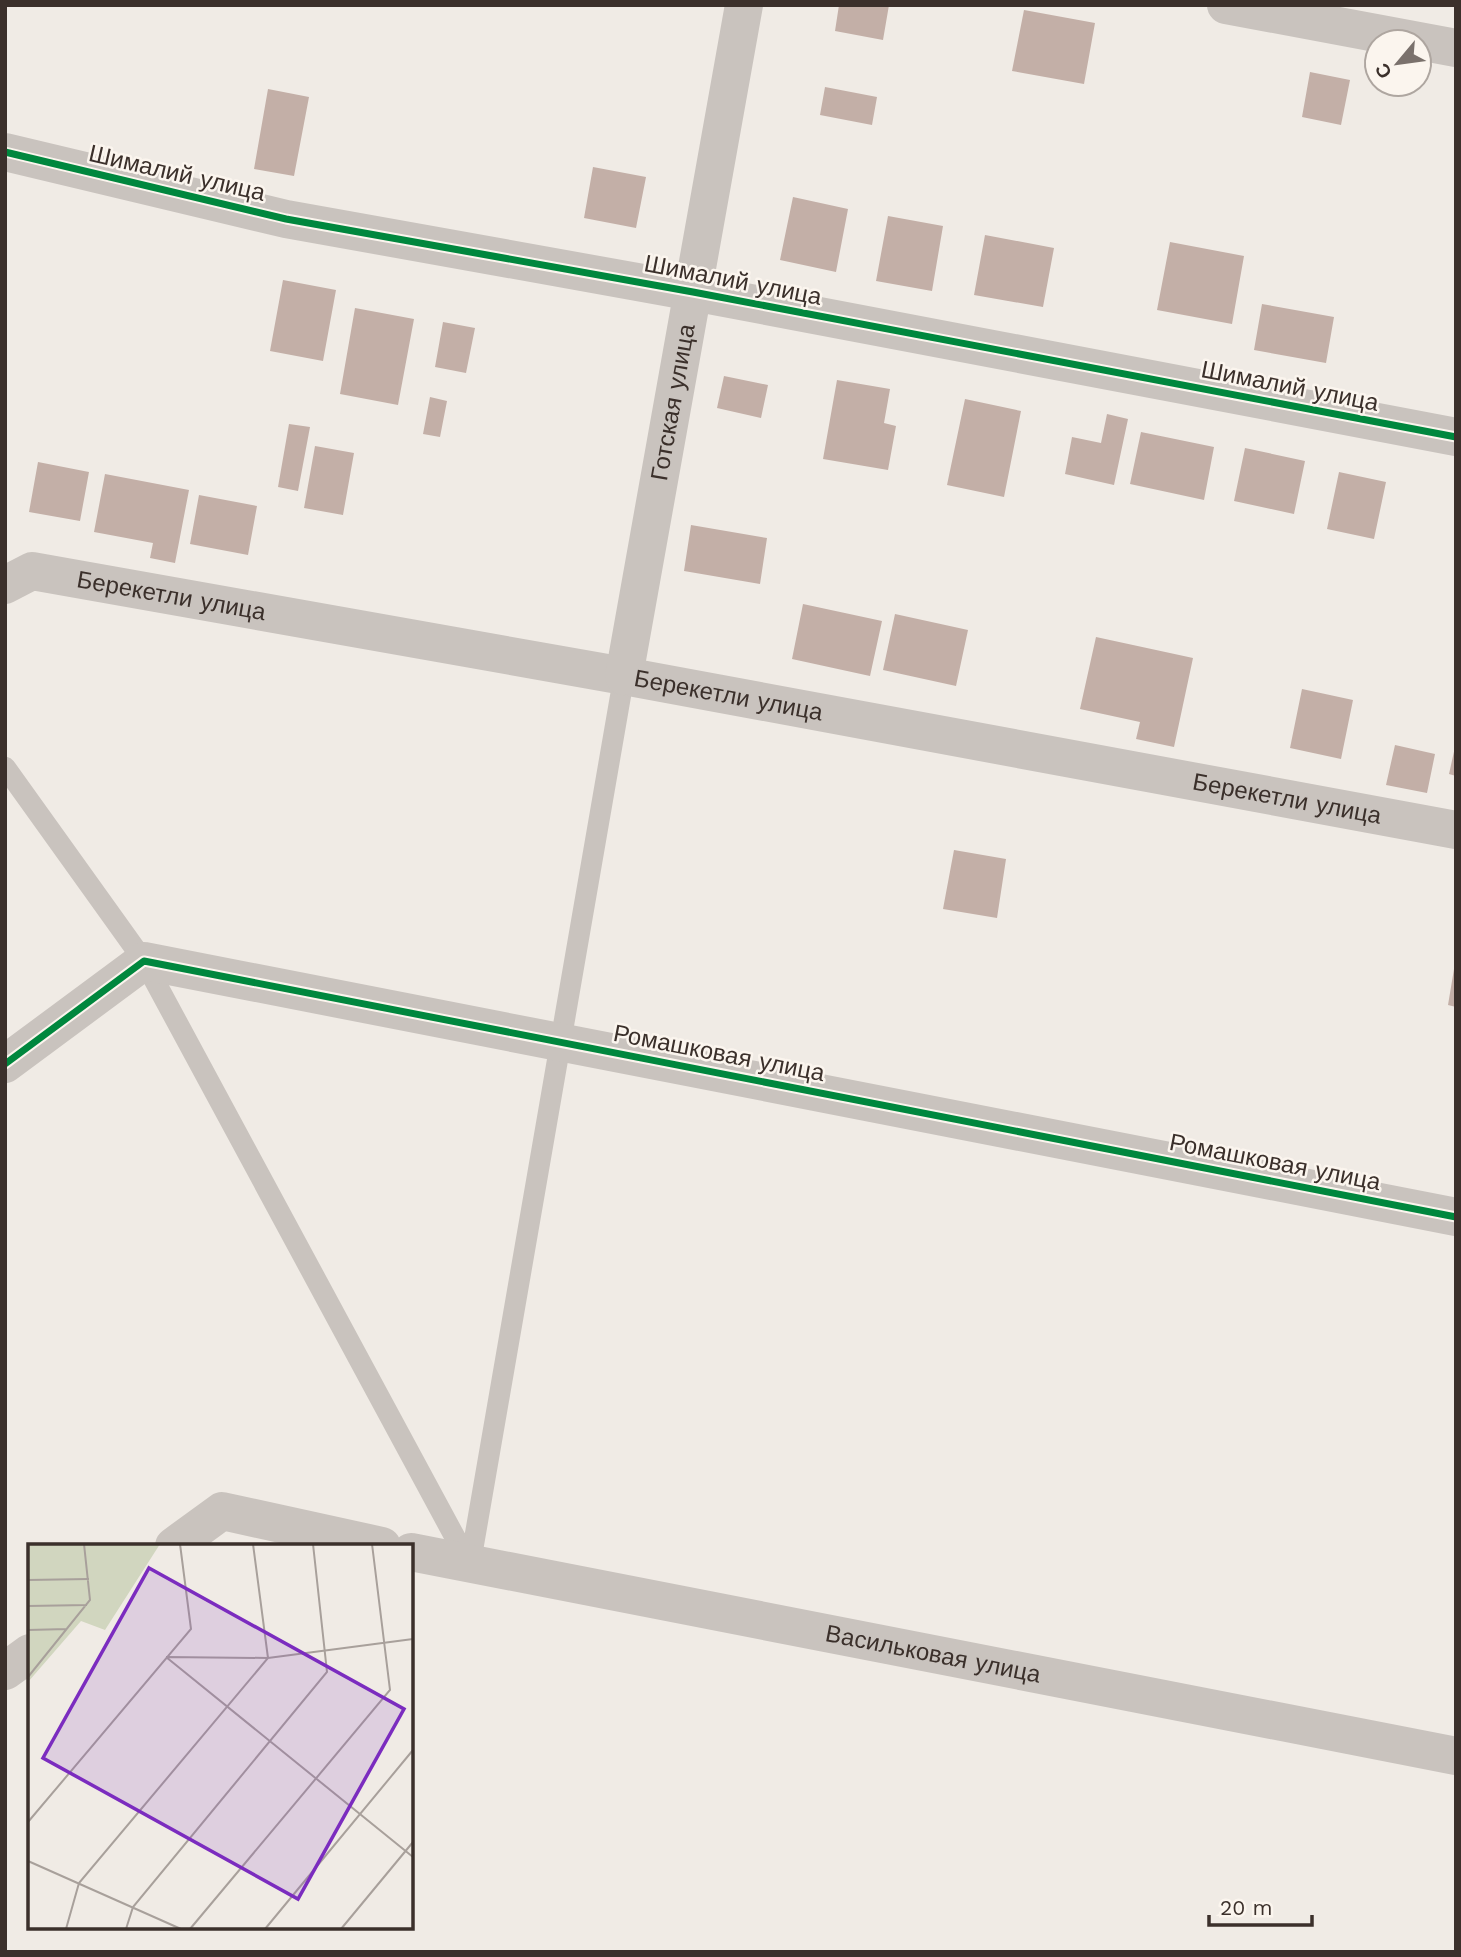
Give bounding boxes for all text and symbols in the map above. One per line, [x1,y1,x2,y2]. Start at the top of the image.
north arrow [1363,28,1433,98]
text: С [1370,59,1397,83]
street label: Шималий улица [86,139,269,207]
street label: Шималий улица [642,249,825,311]
street label: Готская улица [645,321,701,483]
street label: Шималий улица [1199,355,1382,417]
street label: Берекетли улица [75,565,269,626]
street label: Берекетли улица [632,664,826,727]
street label: Берекетли улица [1190,768,1384,830]
street label: Ромашковая улица [611,1019,828,1087]
street label: Ромашковая улица [1167,1128,1384,1196]
inset map [28,1544,413,1929]
street label: Васильковая улица [823,1619,1044,1689]
scale bar [1209,1884,1312,1928]
text: 20 m [1220,1895,1272,1920]

